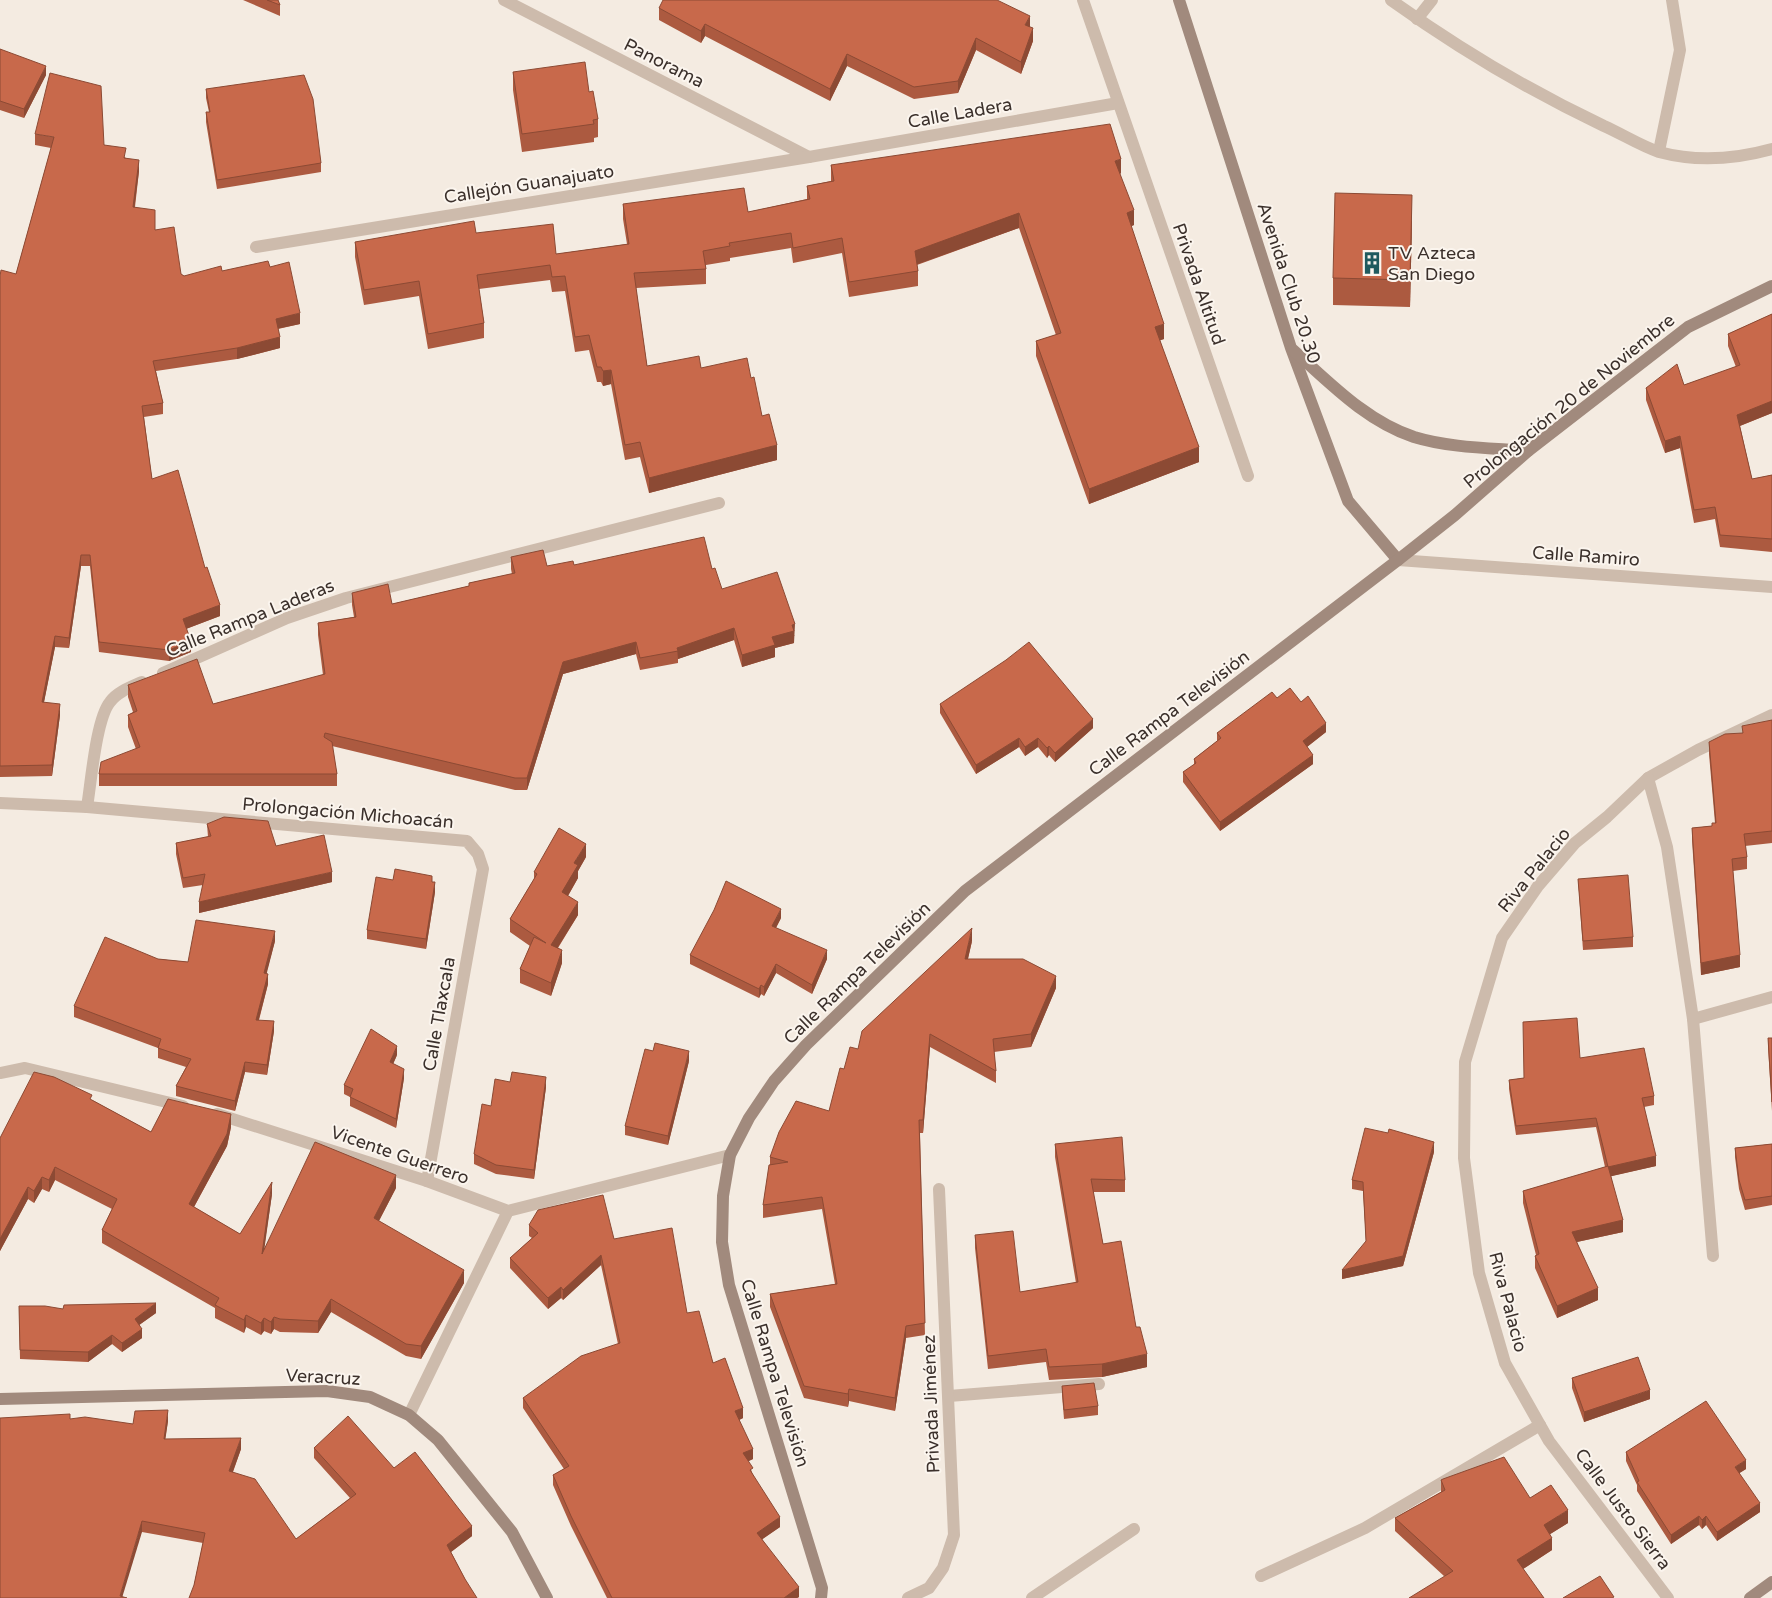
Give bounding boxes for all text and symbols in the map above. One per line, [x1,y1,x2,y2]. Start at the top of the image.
street label: Panorama [620,33,708,93]
street label: Calle Ladera [906,93,1014,133]
street label: Callejón Guanajuato [442,160,616,208]
street label: Avenida Club 20.30 [1253,200,1325,366]
street label: Privada Altitud [1168,220,1230,348]
place label: TV Azteca San Diego [1388,242,1476,285]
building icon: TV Azteca San Diego [1359,250,1385,276]
street label: Prolongación 20 de Noviembre [1459,309,1679,493]
street label: Calle Ramiro [1531,541,1641,571]
street label: Calle Rampa Laderas [163,574,337,662]
street label: Calle Rampa Televisión [1084,645,1254,781]
street label: Prolongación Michoacán [241,793,455,833]
street label: Riva Palacio [1493,823,1575,917]
street label: Calle Rampa Televisión [779,897,935,1049]
street label: Calle Tlaxcala [418,955,460,1073]
street label: Vicente Guerrero [328,1121,472,1189]
street label: Riva Palacio [1484,1249,1532,1355]
street label: Calle Rampa Televisión [736,1276,814,1470]
street label: Privada Jiménez [918,1334,944,1474]
street label: Veracruz [285,1364,361,1390]
street label: Calle Justo Sierra [1570,1444,1676,1574]

